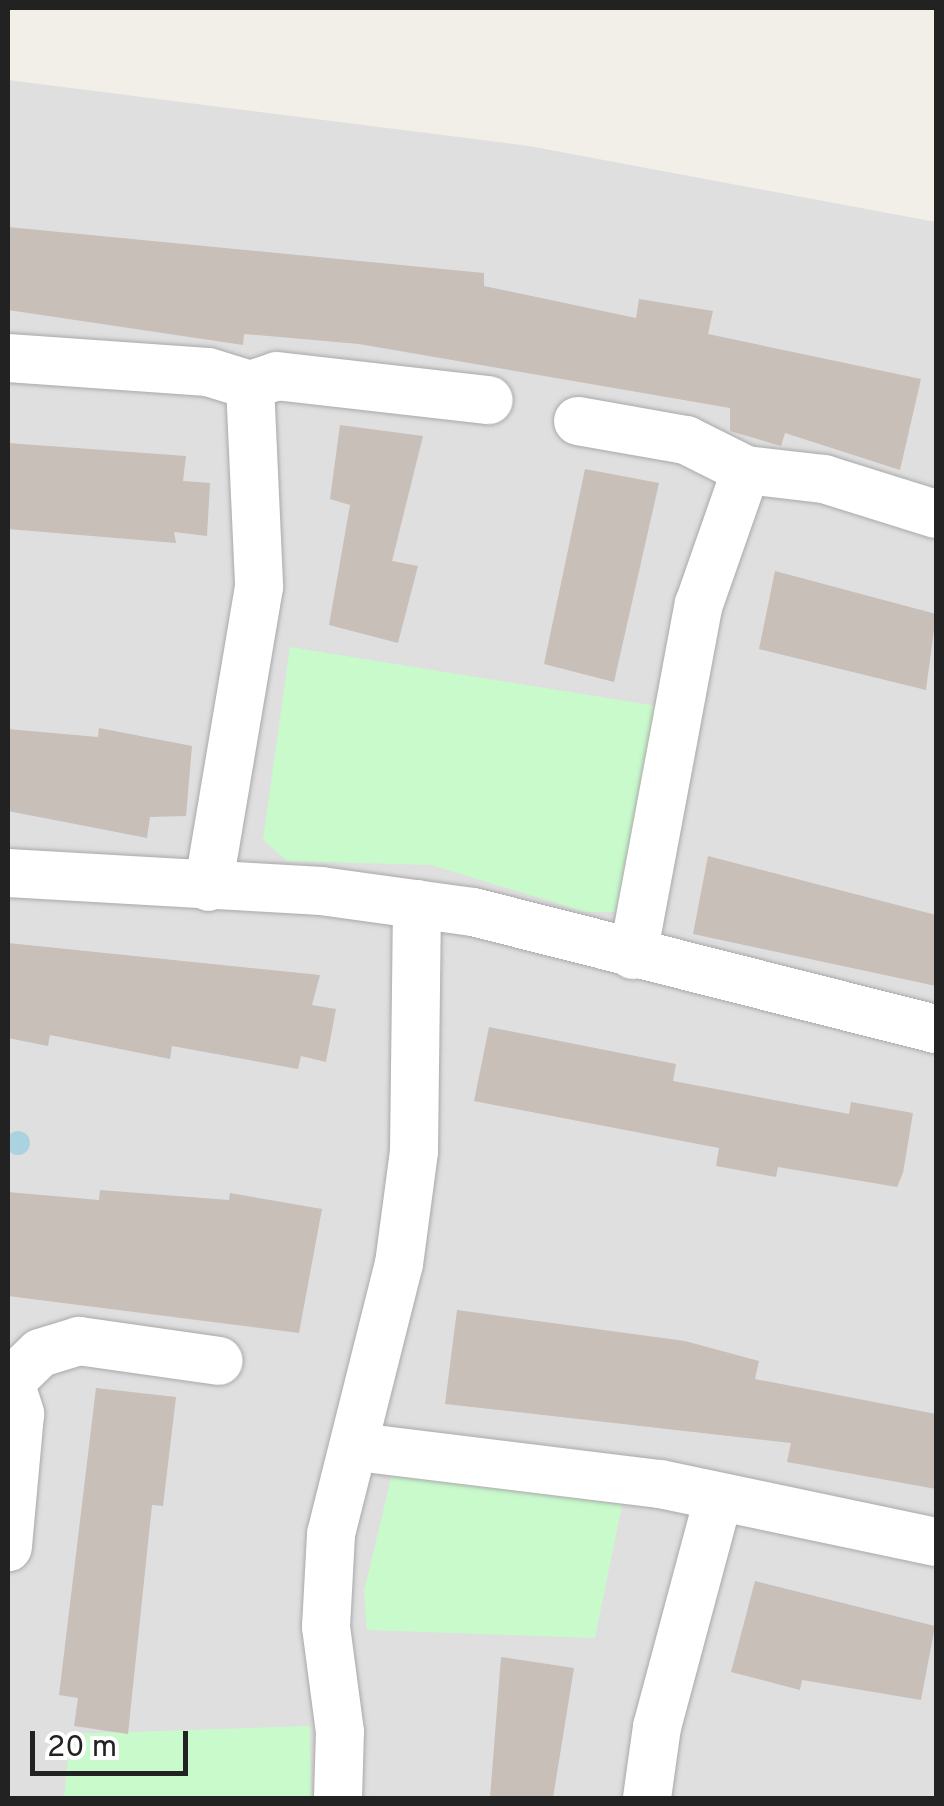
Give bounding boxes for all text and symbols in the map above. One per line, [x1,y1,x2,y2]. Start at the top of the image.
scale bar [35,1711,192,1773]
text: 20 m [47,1730,117,1767]

